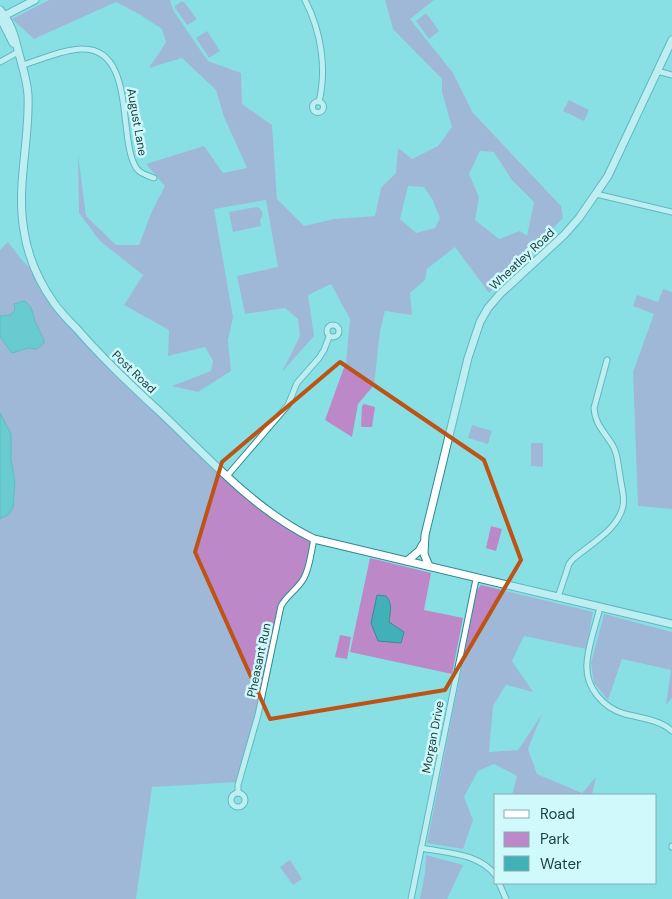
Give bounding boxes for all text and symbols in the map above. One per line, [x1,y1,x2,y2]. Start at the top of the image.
street label: August Lane [123,87,151,157]
street label: Wheatley Road [486,225,558,293]
street label: Post Road [109,347,159,397]
street label: Pheasant Run [243,621,275,699]
street label: Morgan Drive [418,699,448,774]
legend [494,794,657,884]
text: Road [540,804,575,824]
text: Park [540,829,570,849]
text: Water [540,854,582,874]

